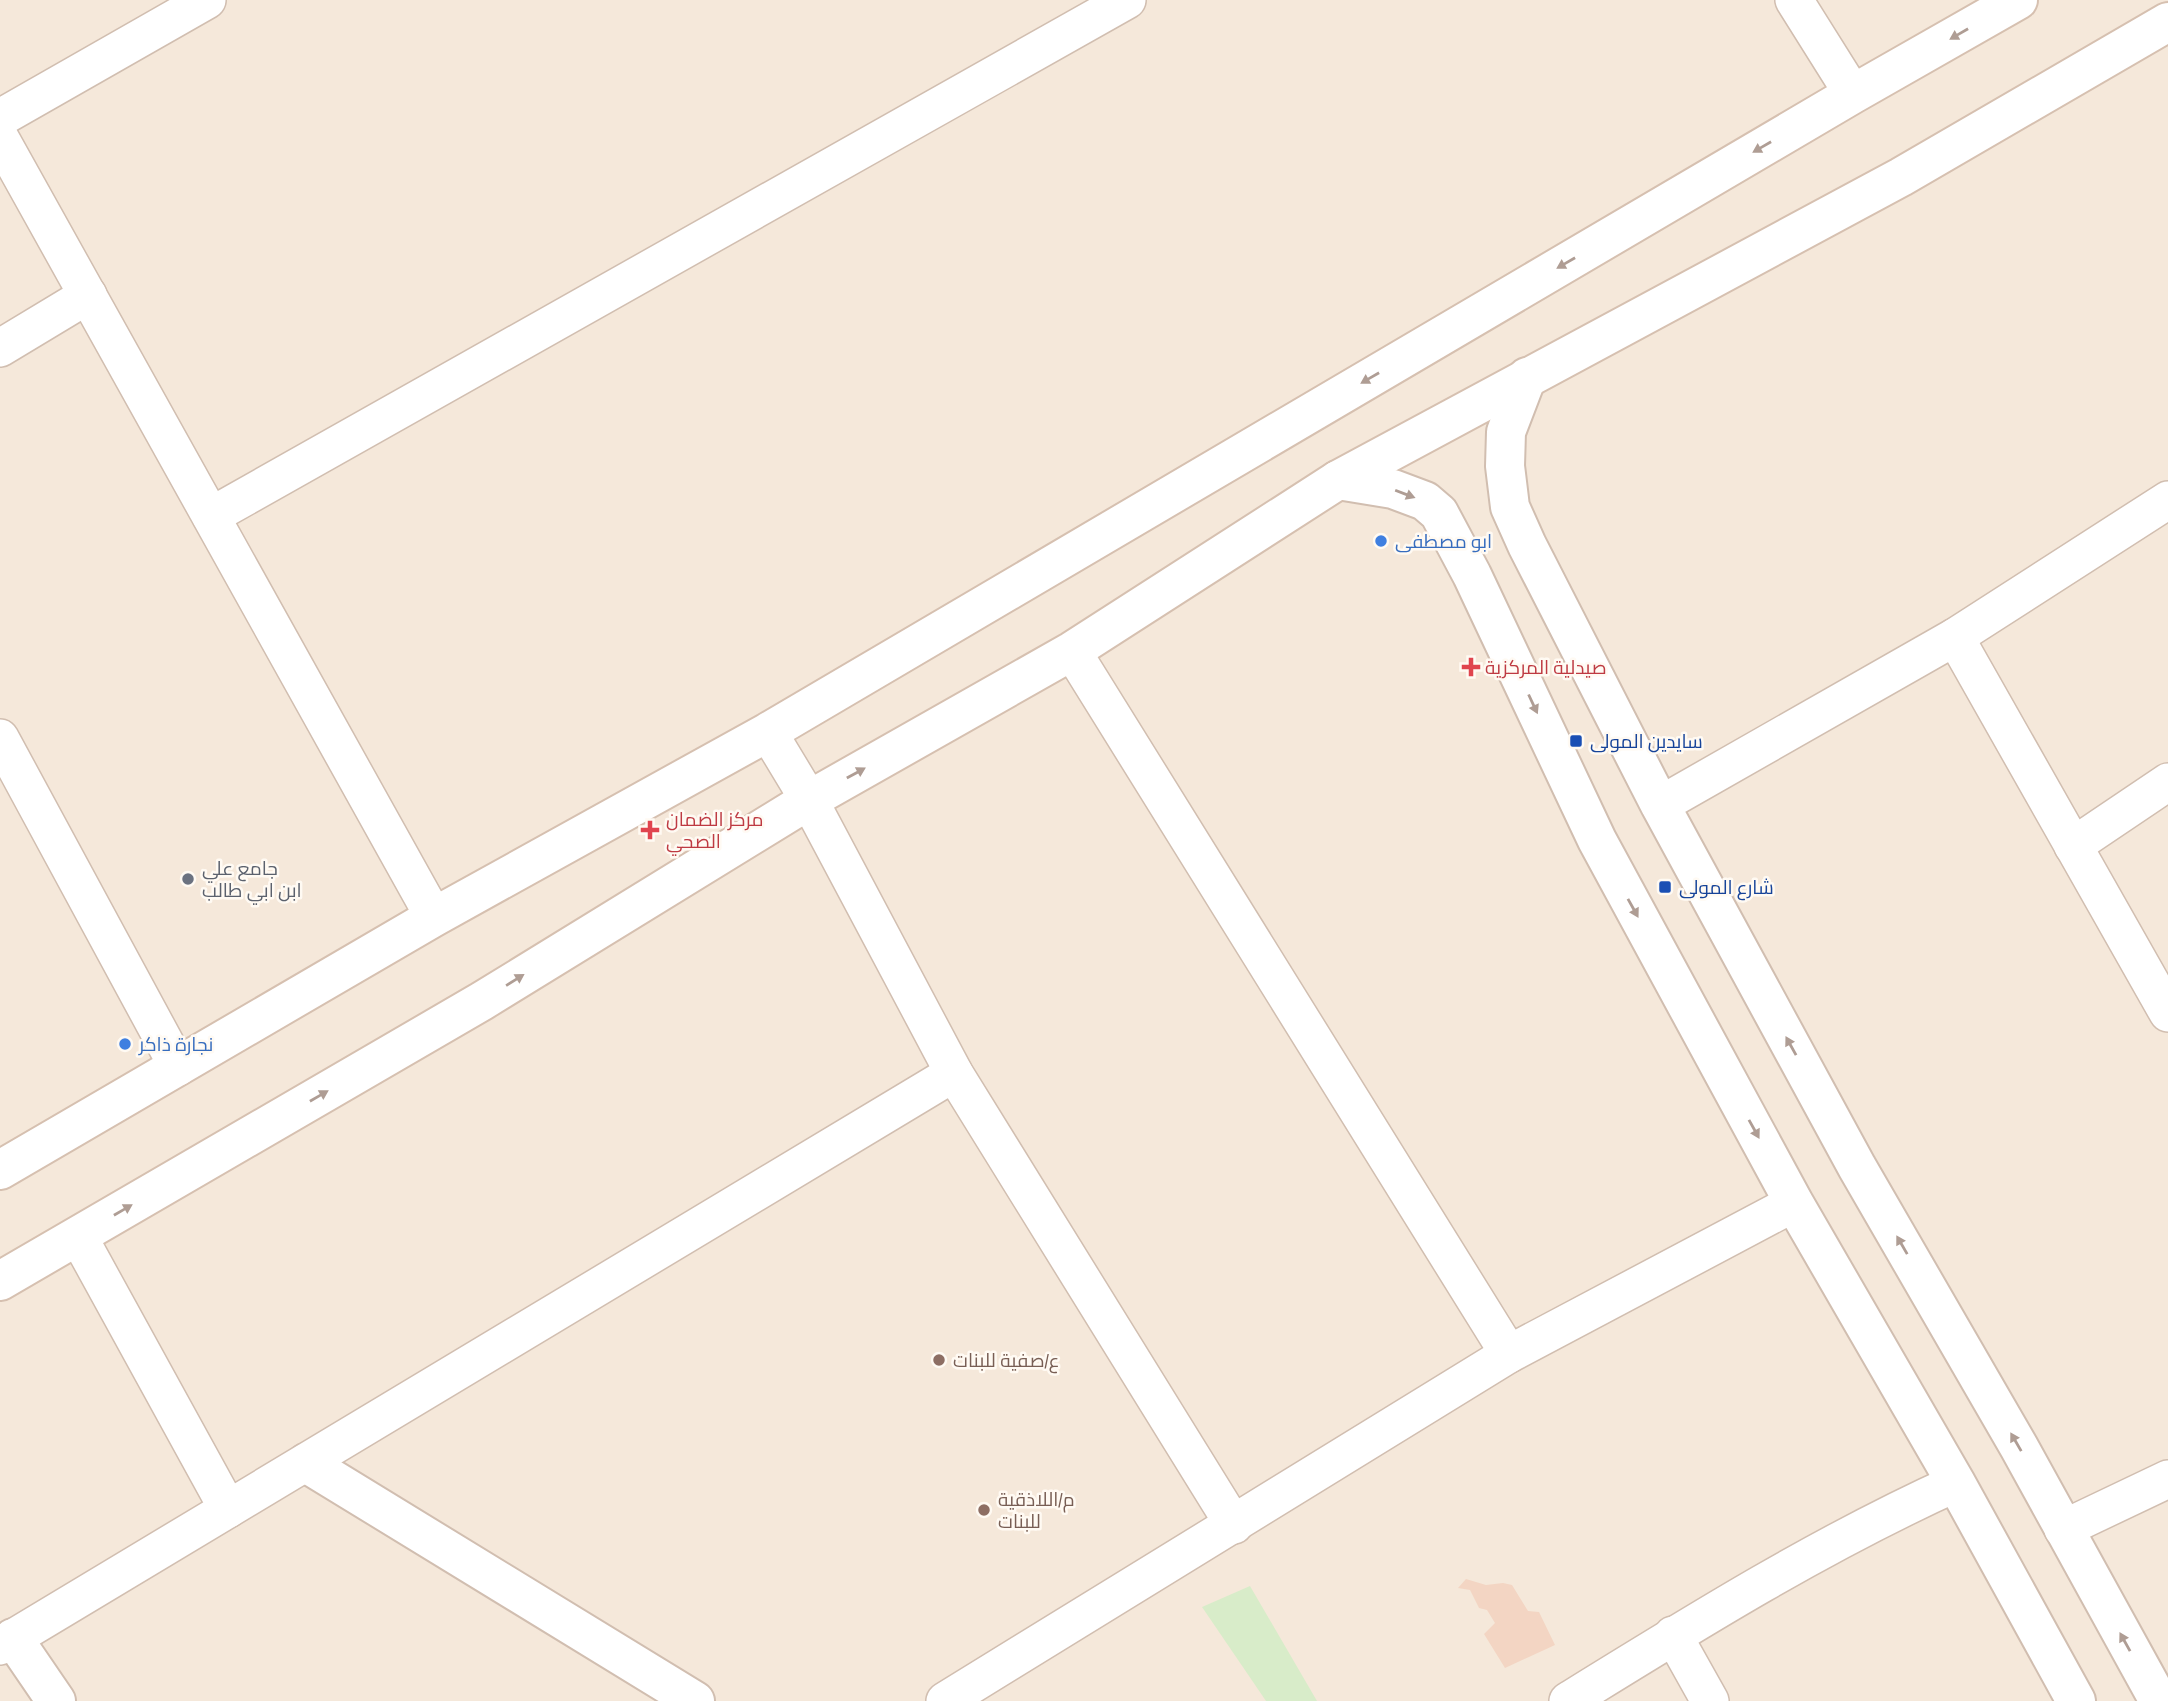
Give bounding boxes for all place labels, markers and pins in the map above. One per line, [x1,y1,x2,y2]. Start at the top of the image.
place label: ابو مصطفى [1395,528,1492,554]
marker: ابو مصطفى [1373,533,1389,549]
place label: صيدلية المركزية [1485,654,1606,680]
marker: صيدلية المركزية [1463,659,1479,675]
place label: سايدين المولى [1590,728,1703,754]
marker: سايدين المولى [1568,733,1584,749]
place label: مركز الضمان الصحي [666,806,763,856]
marker: مركز الضمان الصحي [640,820,660,840]
place label: جامع علي ابن ابي طالب [202,855,302,905]
marker: جامع علي ابن ابي طالب [180,871,196,887]
place label: شارع المولى [1679,874,1774,901]
marker: شارع المولى [1657,879,1673,895]
place label: نجارة ذاكر [138,1031,213,1057]
marker: نجارة ذاكر [117,1036,133,1052]
place label: ع/صفية للبنات [953,1347,1059,1374]
marker: ع/صفية للبنات [931,1352,947,1368]
place label: م/اللاذقية للبنات [998,1486,1075,1534]
marker: م/اللاذقية للبنات [976,1502,992,1518]

